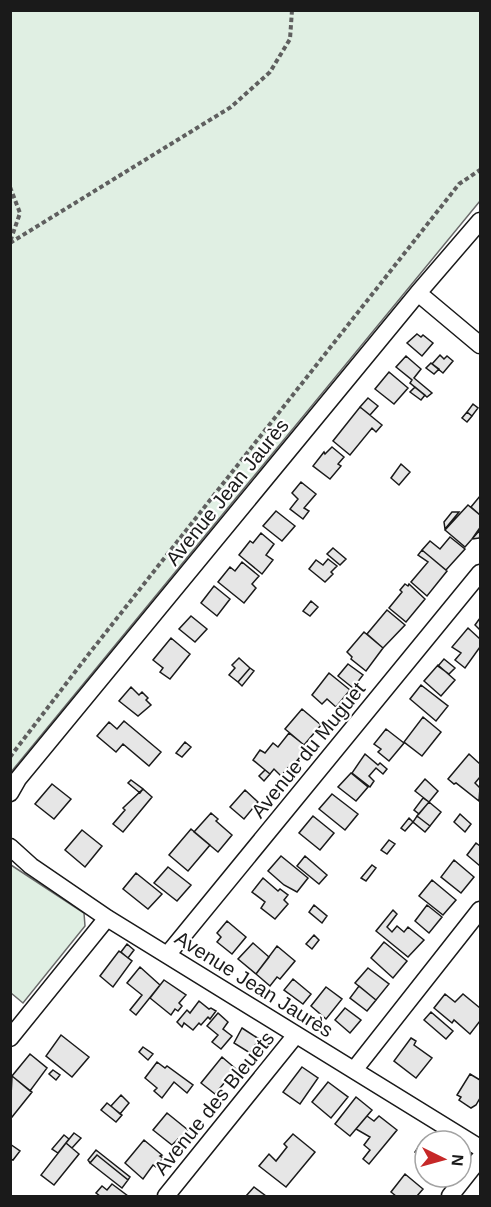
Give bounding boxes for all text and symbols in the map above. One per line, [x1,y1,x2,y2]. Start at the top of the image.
street label: Avenue Jean Jaurès [161,414,293,570]
street label: Avenue du Muguet [247,678,370,822]
street label: Avenue Jean Jaurès [171,926,337,1042]
street label: Avenue des Bleuets [150,1027,278,1179]
north arrow [413,1129,473,1189]
text: N [448,1154,466,1167]

